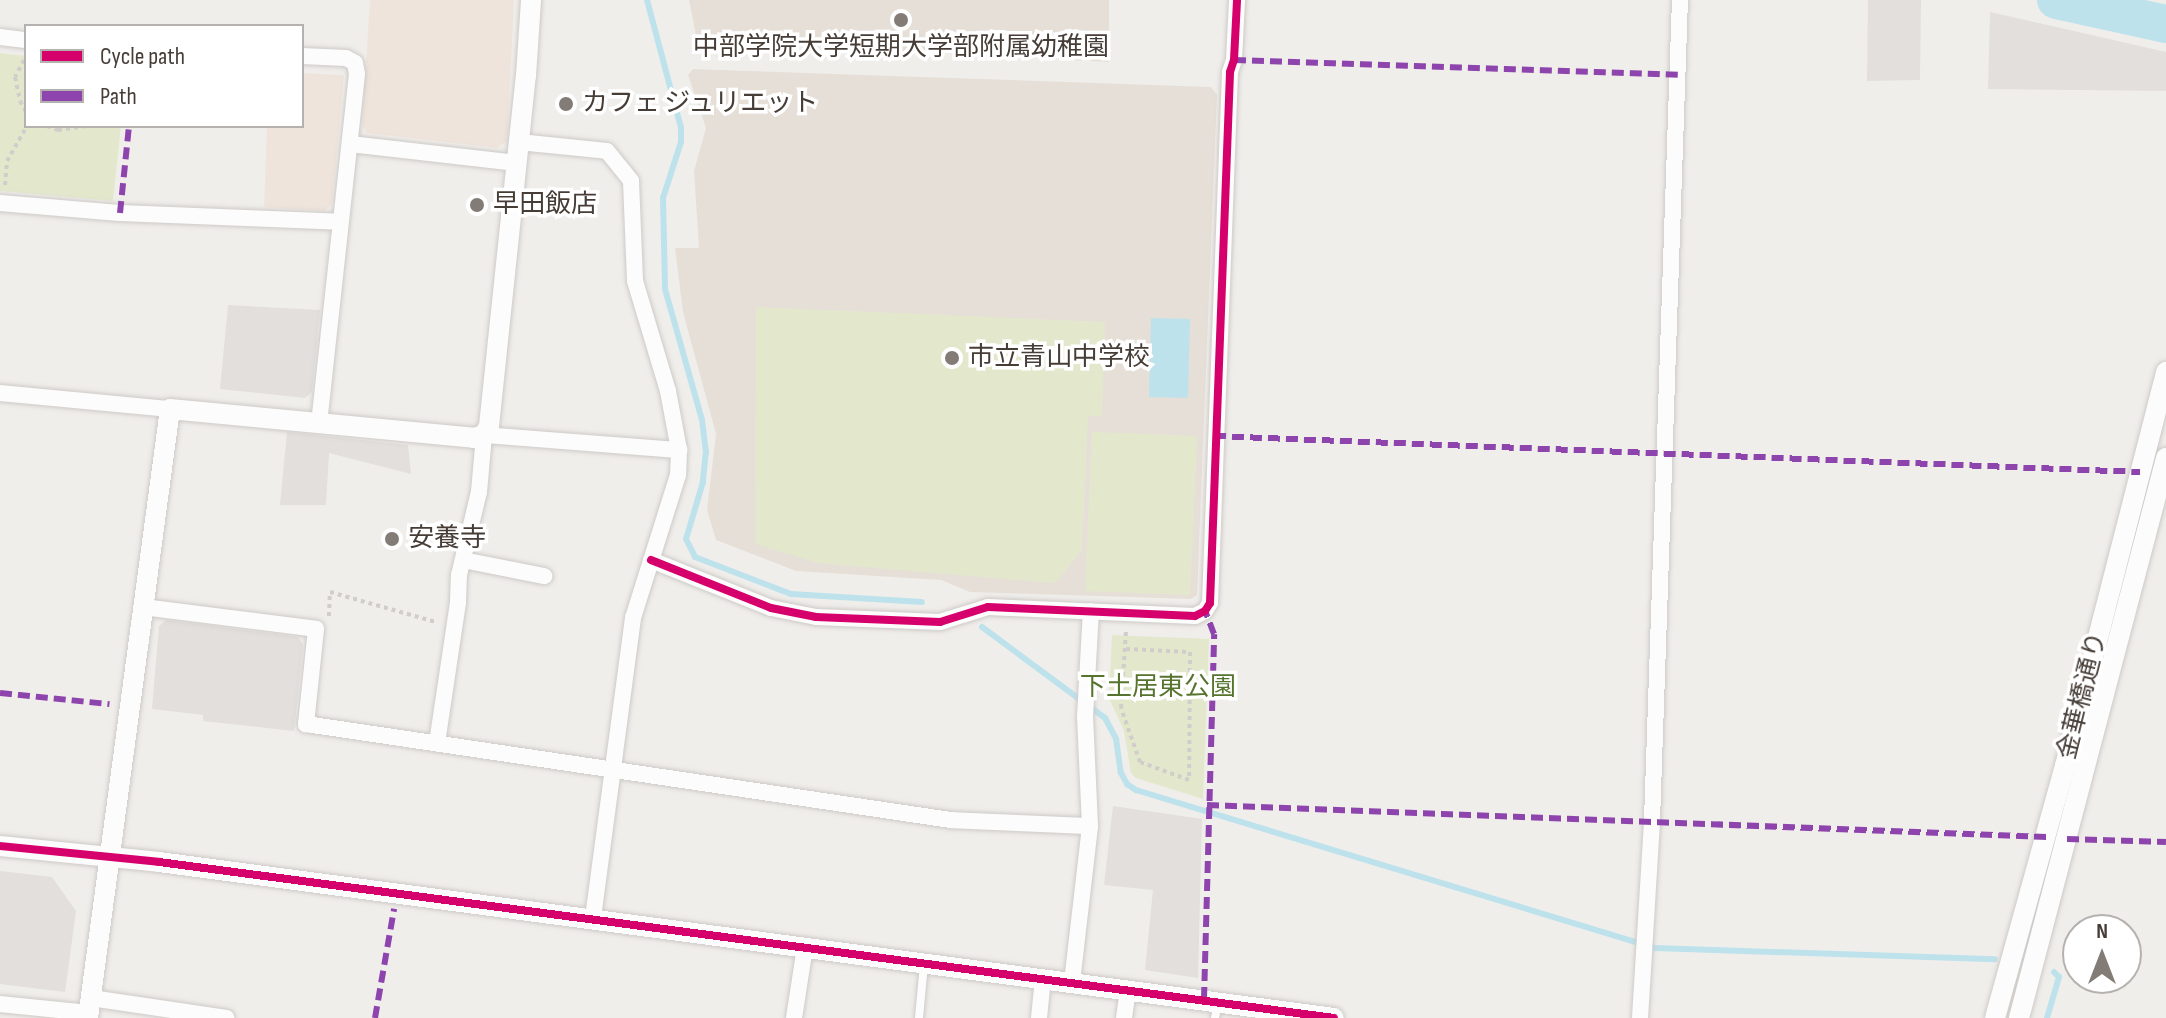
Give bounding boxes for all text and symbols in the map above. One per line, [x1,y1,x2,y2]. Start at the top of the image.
marker: 中部学院大学短期大学部附属幼稚園 [892,11,910,29]
legend [24,24,304,128]
place label: 中部学院大学短期大学部附属幼稚園 [693,32,1109,64]
text: Cycle path [100,42,185,71]
text: Path [100,82,137,111]
place label: カフェ ジュリエット [582,88,820,120]
marker: カフェ ジュリエット [557,95,575,113]
place label: 早田飯店 [493,189,597,221]
marker: 早田飯店 [468,196,486,214]
place label: 市立青山中学校 [968,342,1150,374]
marker: 市立青山中学校 [943,349,961,367]
place label: 安養寺 [408,523,486,555]
marker: 安養寺 [383,530,401,548]
street label: 金華橋通り [2052,629,2114,763]
park label: 下土居東公園 [1080,672,1236,704]
north arrow [2062,914,2142,994]
text: N [2096,918,2108,945]

